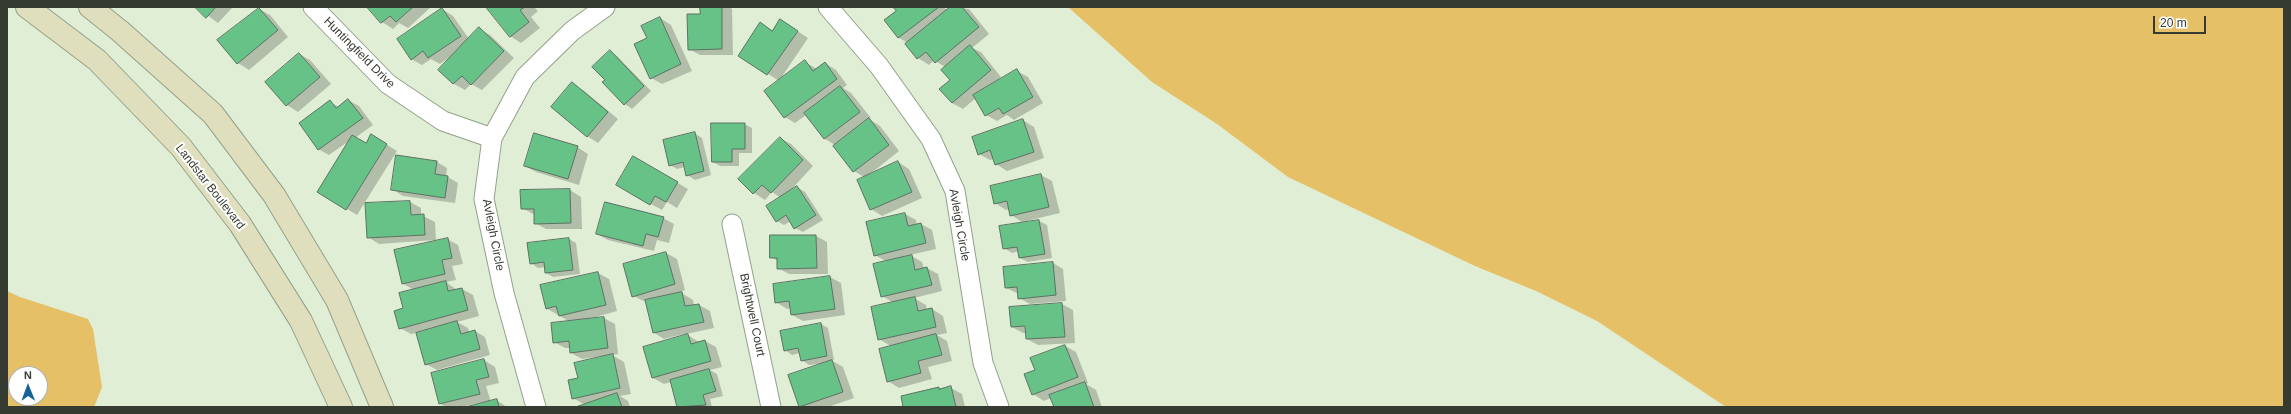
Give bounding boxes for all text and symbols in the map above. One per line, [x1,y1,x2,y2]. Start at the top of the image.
scale bar [2155,8,2208,34]
street label: Huntingfield Drive [320,14,398,92]
text: 20 m [2160,16,2187,30]
street label: Landstar Boulevard [172,142,248,232]
street label: Avleigh Circle [946,188,972,262]
street label: Avleigh Circle [479,198,507,272]
street label: Brightwell Court [736,272,768,358]
north arrow [8,366,48,406]
text: N [24,369,32,381]

